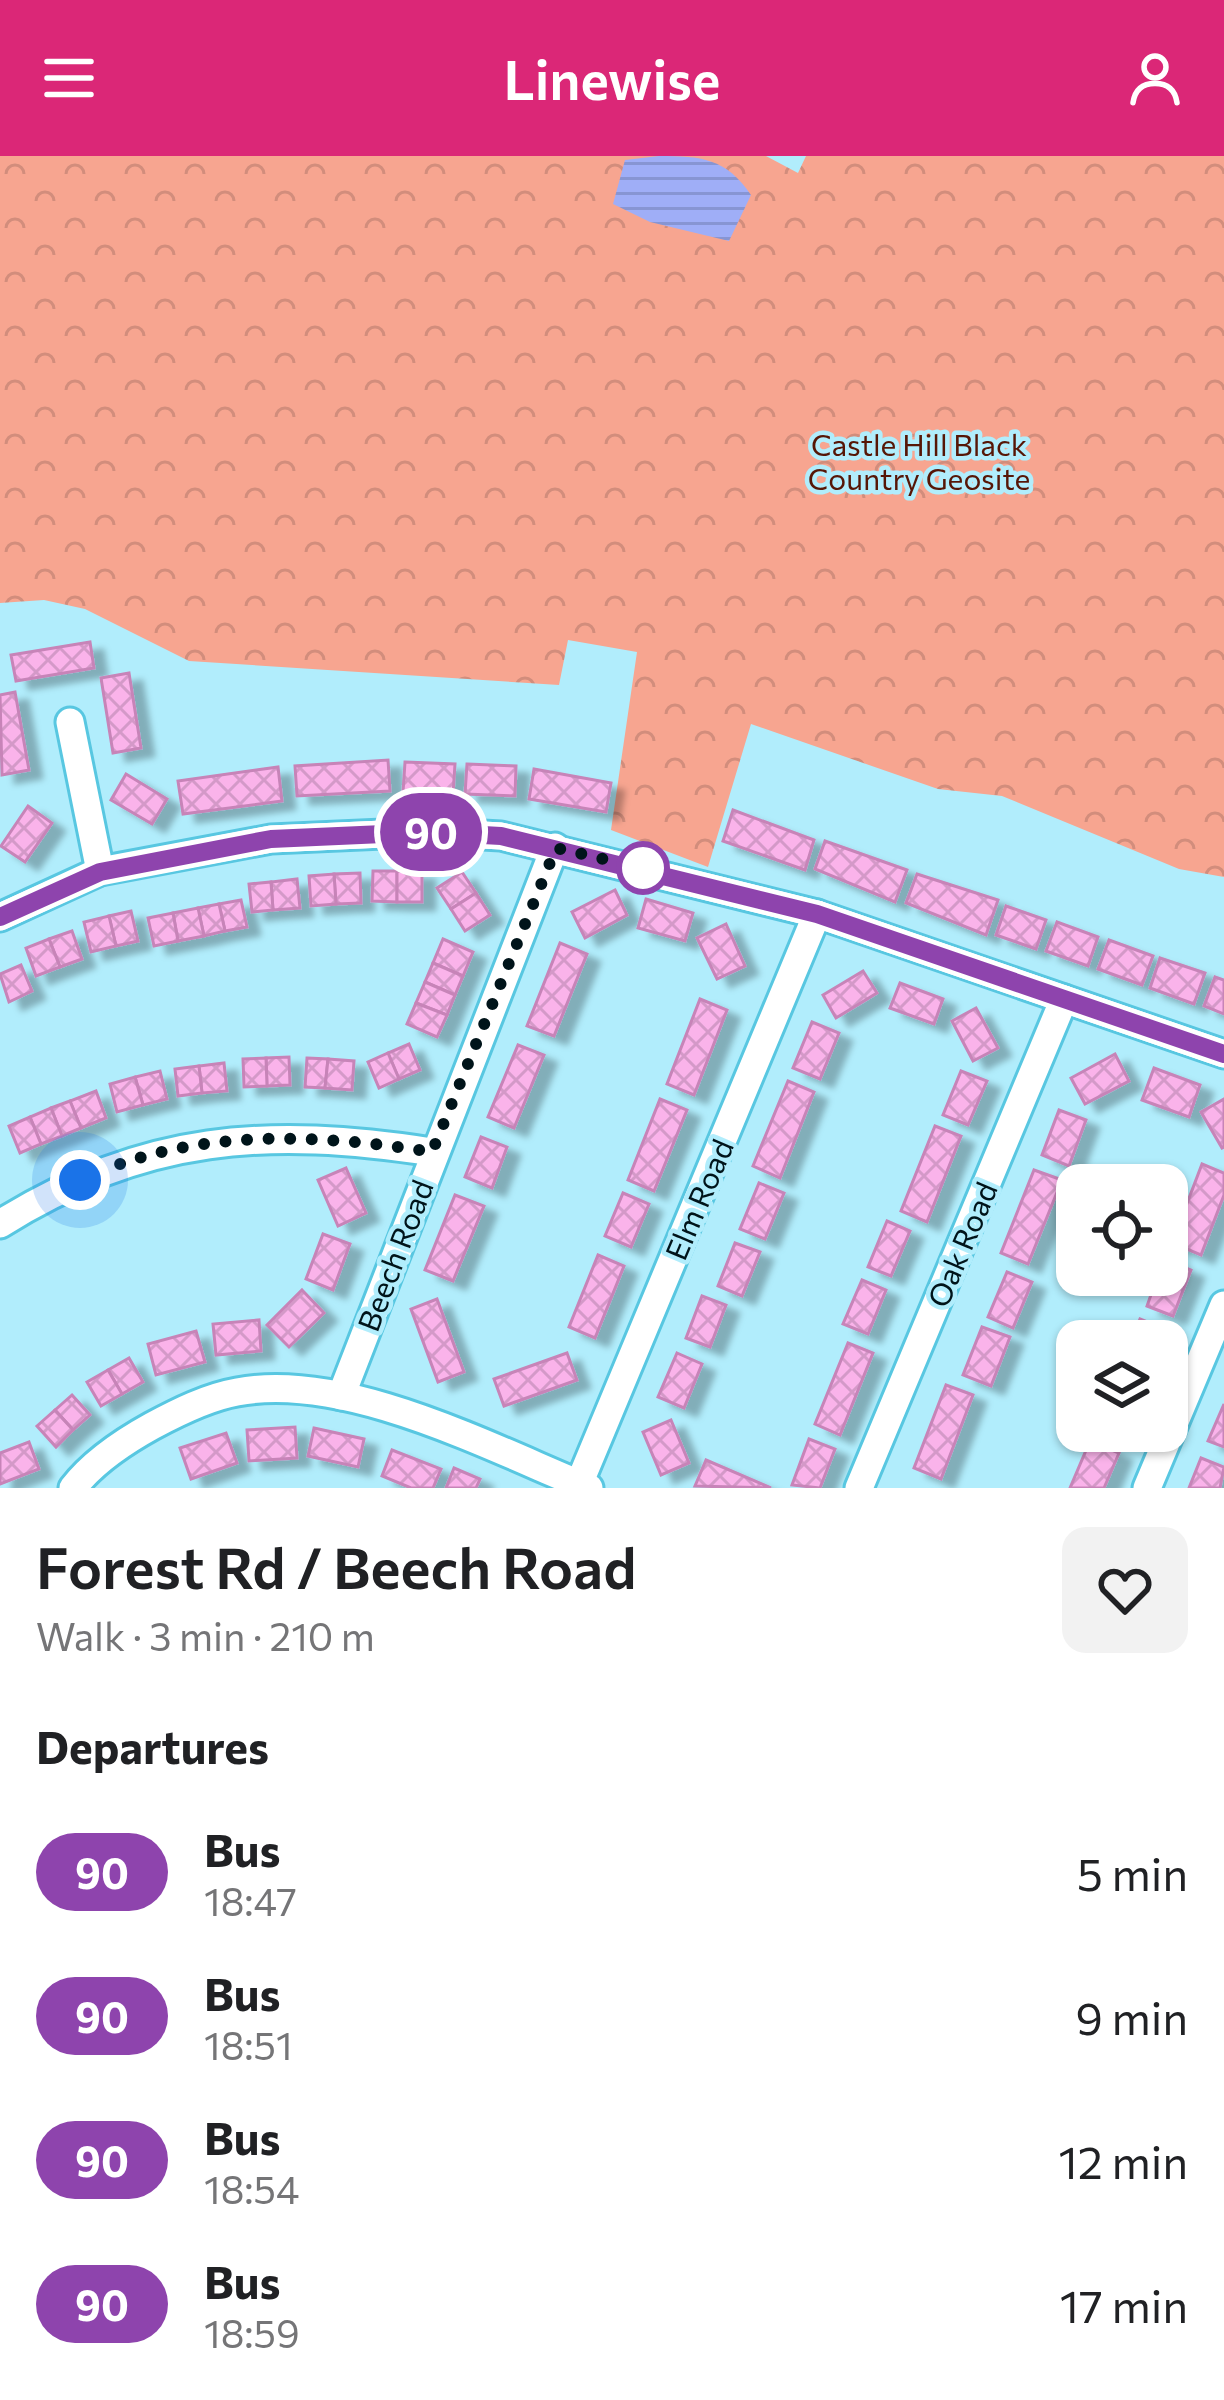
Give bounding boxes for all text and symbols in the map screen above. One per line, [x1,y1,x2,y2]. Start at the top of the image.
icon: menu [36,45,102,111]
text: Linewise [503,45,721,111]
icon: person [1122,45,1188,111]
park label: Castle Hill Black Country Geosite [808,425,1030,496]
line badge: 90 [377,793,485,871]
text: 90 [404,806,458,858]
unlabelled marker [618,843,668,893]
street label: Elm Road [656,1133,740,1265]
your location [50,1150,110,1210]
map controls [1056,1164,1188,1452]
button: locate [1056,1164,1188,1296]
street label: Beech Road [348,1174,440,1336]
street label: Oak Road [918,1176,1004,1312]
button: layers [1056,1320,1188,1452]
button: heart [1062,1527,1188,1653]
text: Forest Rd / Beech Road [36,1531,636,1601]
text: Walk · 3 min · 210 m [36,1611,375,1659]
text: Departures [36,1718,269,1773]
text: Bus [204,1821,280,1876]
text: 5 min [1077,1845,1188,1900]
text: 90 [75,1846,129,1898]
text: 18:47 [204,1876,297,1924]
text: Bus [204,1965,280,2020]
text: 9 min [1075,1989,1188,2044]
text: 90 [75,1990,129,2042]
text: 18:51 [204,2020,293,2068]
text: Bus [204,2109,280,2164]
text: 12 min [1059,2133,1188,2188]
text: 90 [75,2134,129,2186]
text: 18:54 [204,2164,299,2212]
text: Bus [204,2253,280,2308]
text: 17 min [1060,2277,1188,2332]
text: 90 [75,2278,129,2330]
text: 18:59 [204,2308,300,2356]

